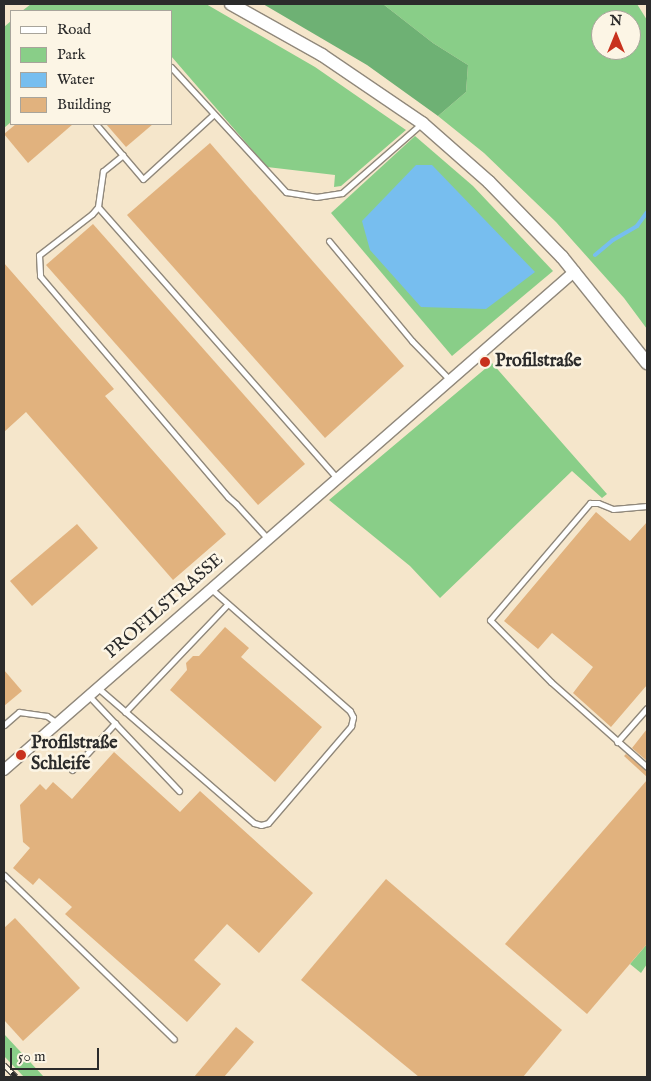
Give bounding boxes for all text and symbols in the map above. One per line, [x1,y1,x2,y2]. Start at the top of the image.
legend [10,10,172,125]
north arrow [591,10,641,60]
text: N [610,12,622,30]
text: Road [57,20,91,39]
text: Park [57,45,86,64]
text: Water [57,70,94,89]
text: Building [57,95,111,114]
place label: Profilstraße [495,351,582,373]
marker: Profilstraße [479,356,491,368]
street label: PROFILSTRASSE [102,550,228,664]
place label: Profilstraße Schleife [31,734,118,776]
marker: Profilstraße Schleife [15,749,27,761]
scale bar [12,1038,101,1070]
text: 50 m [18,1047,46,1066]

